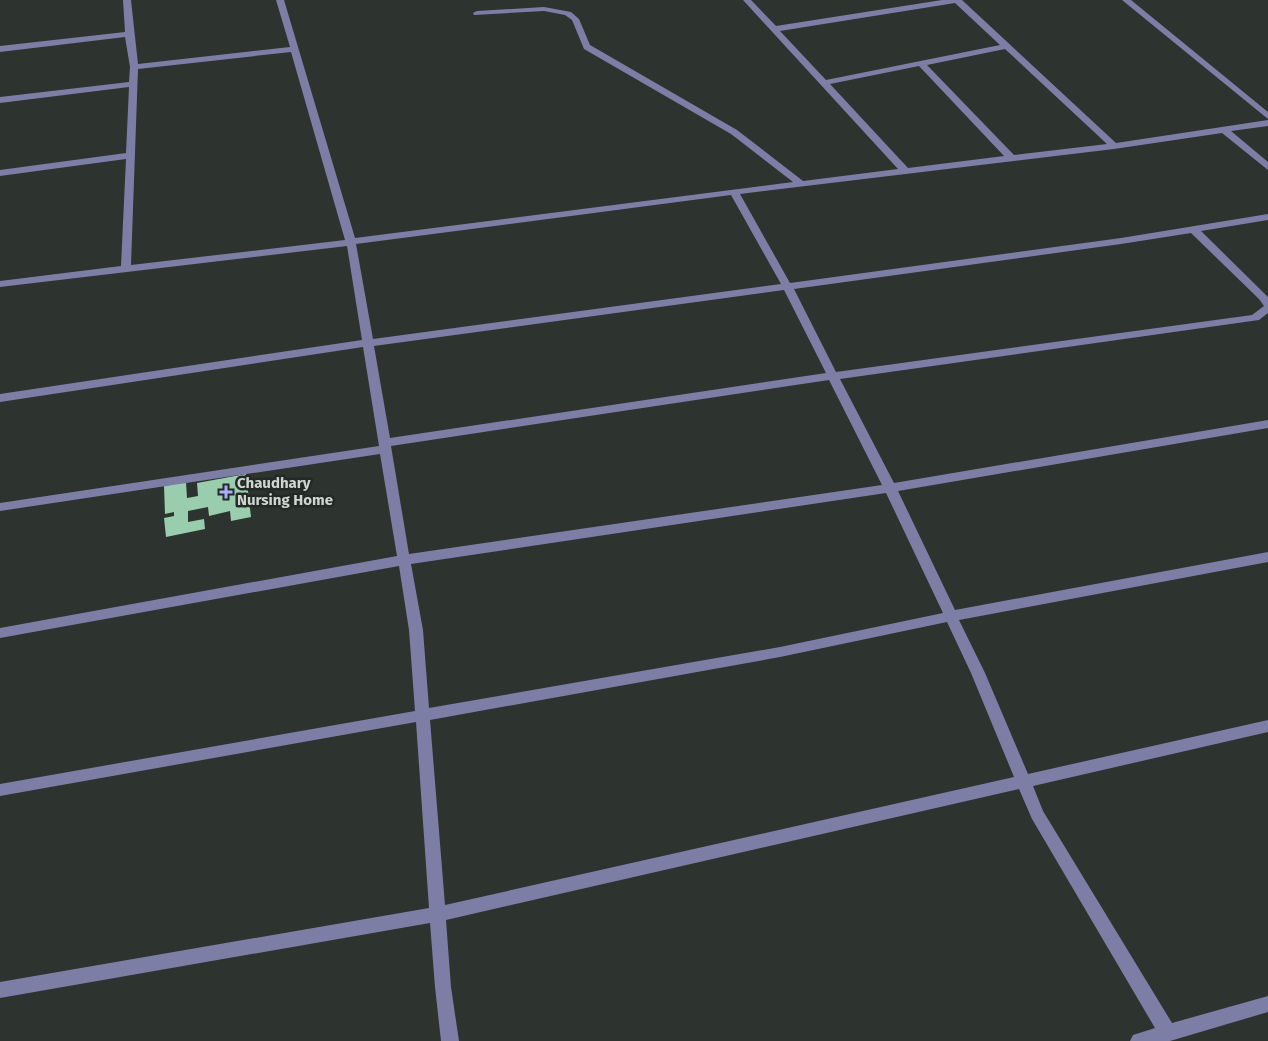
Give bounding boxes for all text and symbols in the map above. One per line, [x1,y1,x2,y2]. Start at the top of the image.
place label: Chaudhary Nursing Home [237,474,333,509]
marker: Chaudhary Nursing Home [219,485,233,499]

